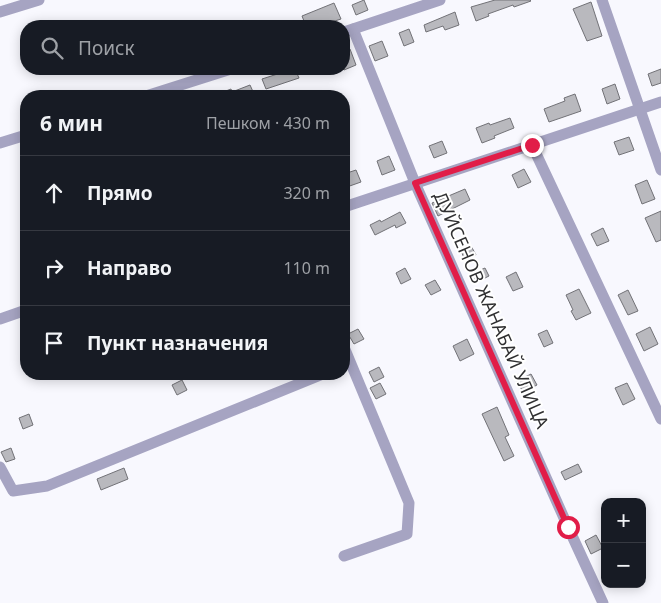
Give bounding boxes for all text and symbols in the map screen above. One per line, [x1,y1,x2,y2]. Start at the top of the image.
search box [20,20,350,75]
icon: search [38,34,66,62]
text: Поиск [78,35,134,61]
text: 6 мин [40,109,103,137]
text: Пешком · 430 m [206,112,330,134]
route end [521,134,544,157]
icon: ahead [40,179,68,207]
text: Прямо [87,180,153,206]
text: 320 m [283,182,330,204]
street label: ДУЙСЕНОВ ЖАНАБАЙ УЛИЦА [429,187,555,432]
icon: right [40,254,68,282]
text: Направо [87,255,172,281]
text: 110 m [283,257,330,279]
icon: arrive [40,329,68,357]
text: Пункт назначения [87,330,268,356]
map controls [601,498,646,588]
button: + [601,498,646,543]
route start [557,516,580,539]
button: − [601,543,646,588]

